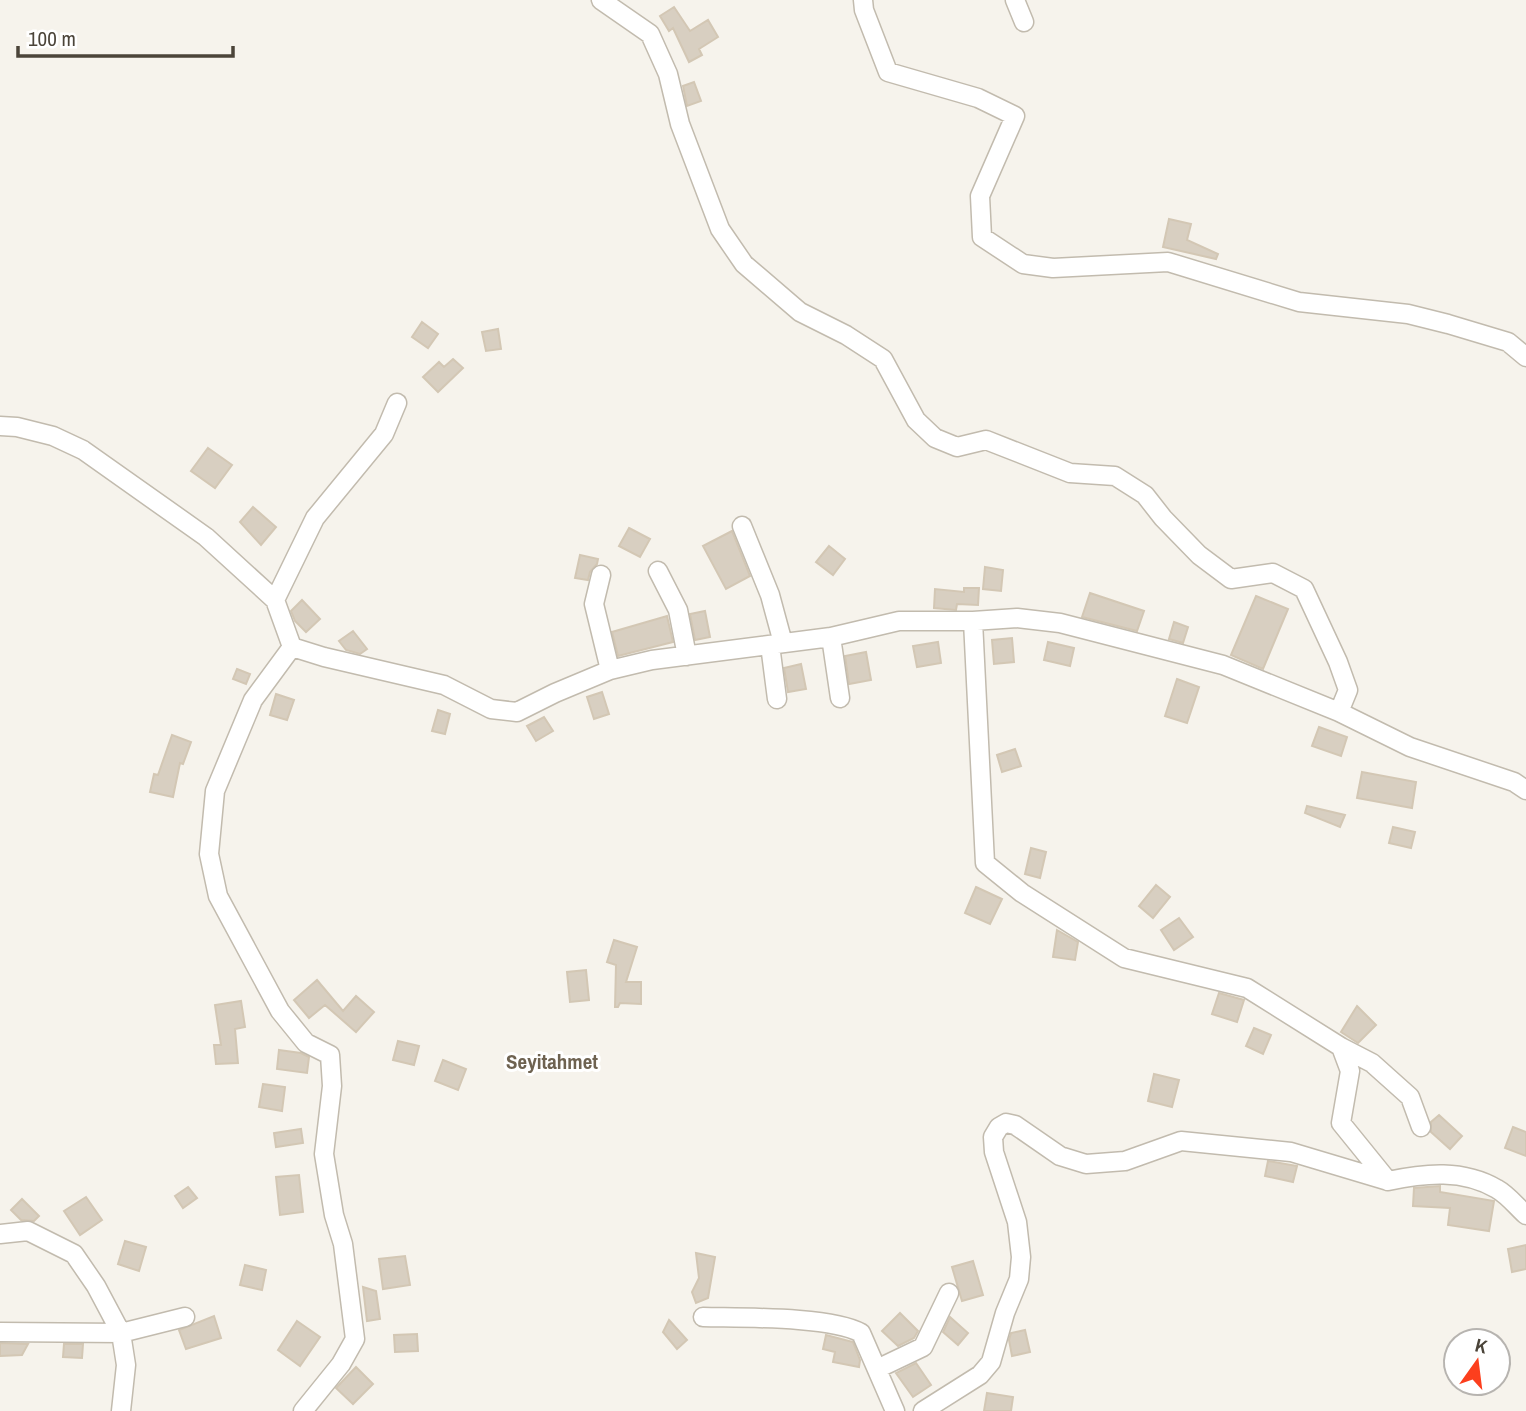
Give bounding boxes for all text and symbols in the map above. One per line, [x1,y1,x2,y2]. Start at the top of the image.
scale bar [18,14,233,58]
text: 100 m [28,24,76,53]
district label: Seyitahmet [506,1047,598,1076]
north arrow [1442,1327,1512,1397]
text: K [1473,1332,1490,1360]

